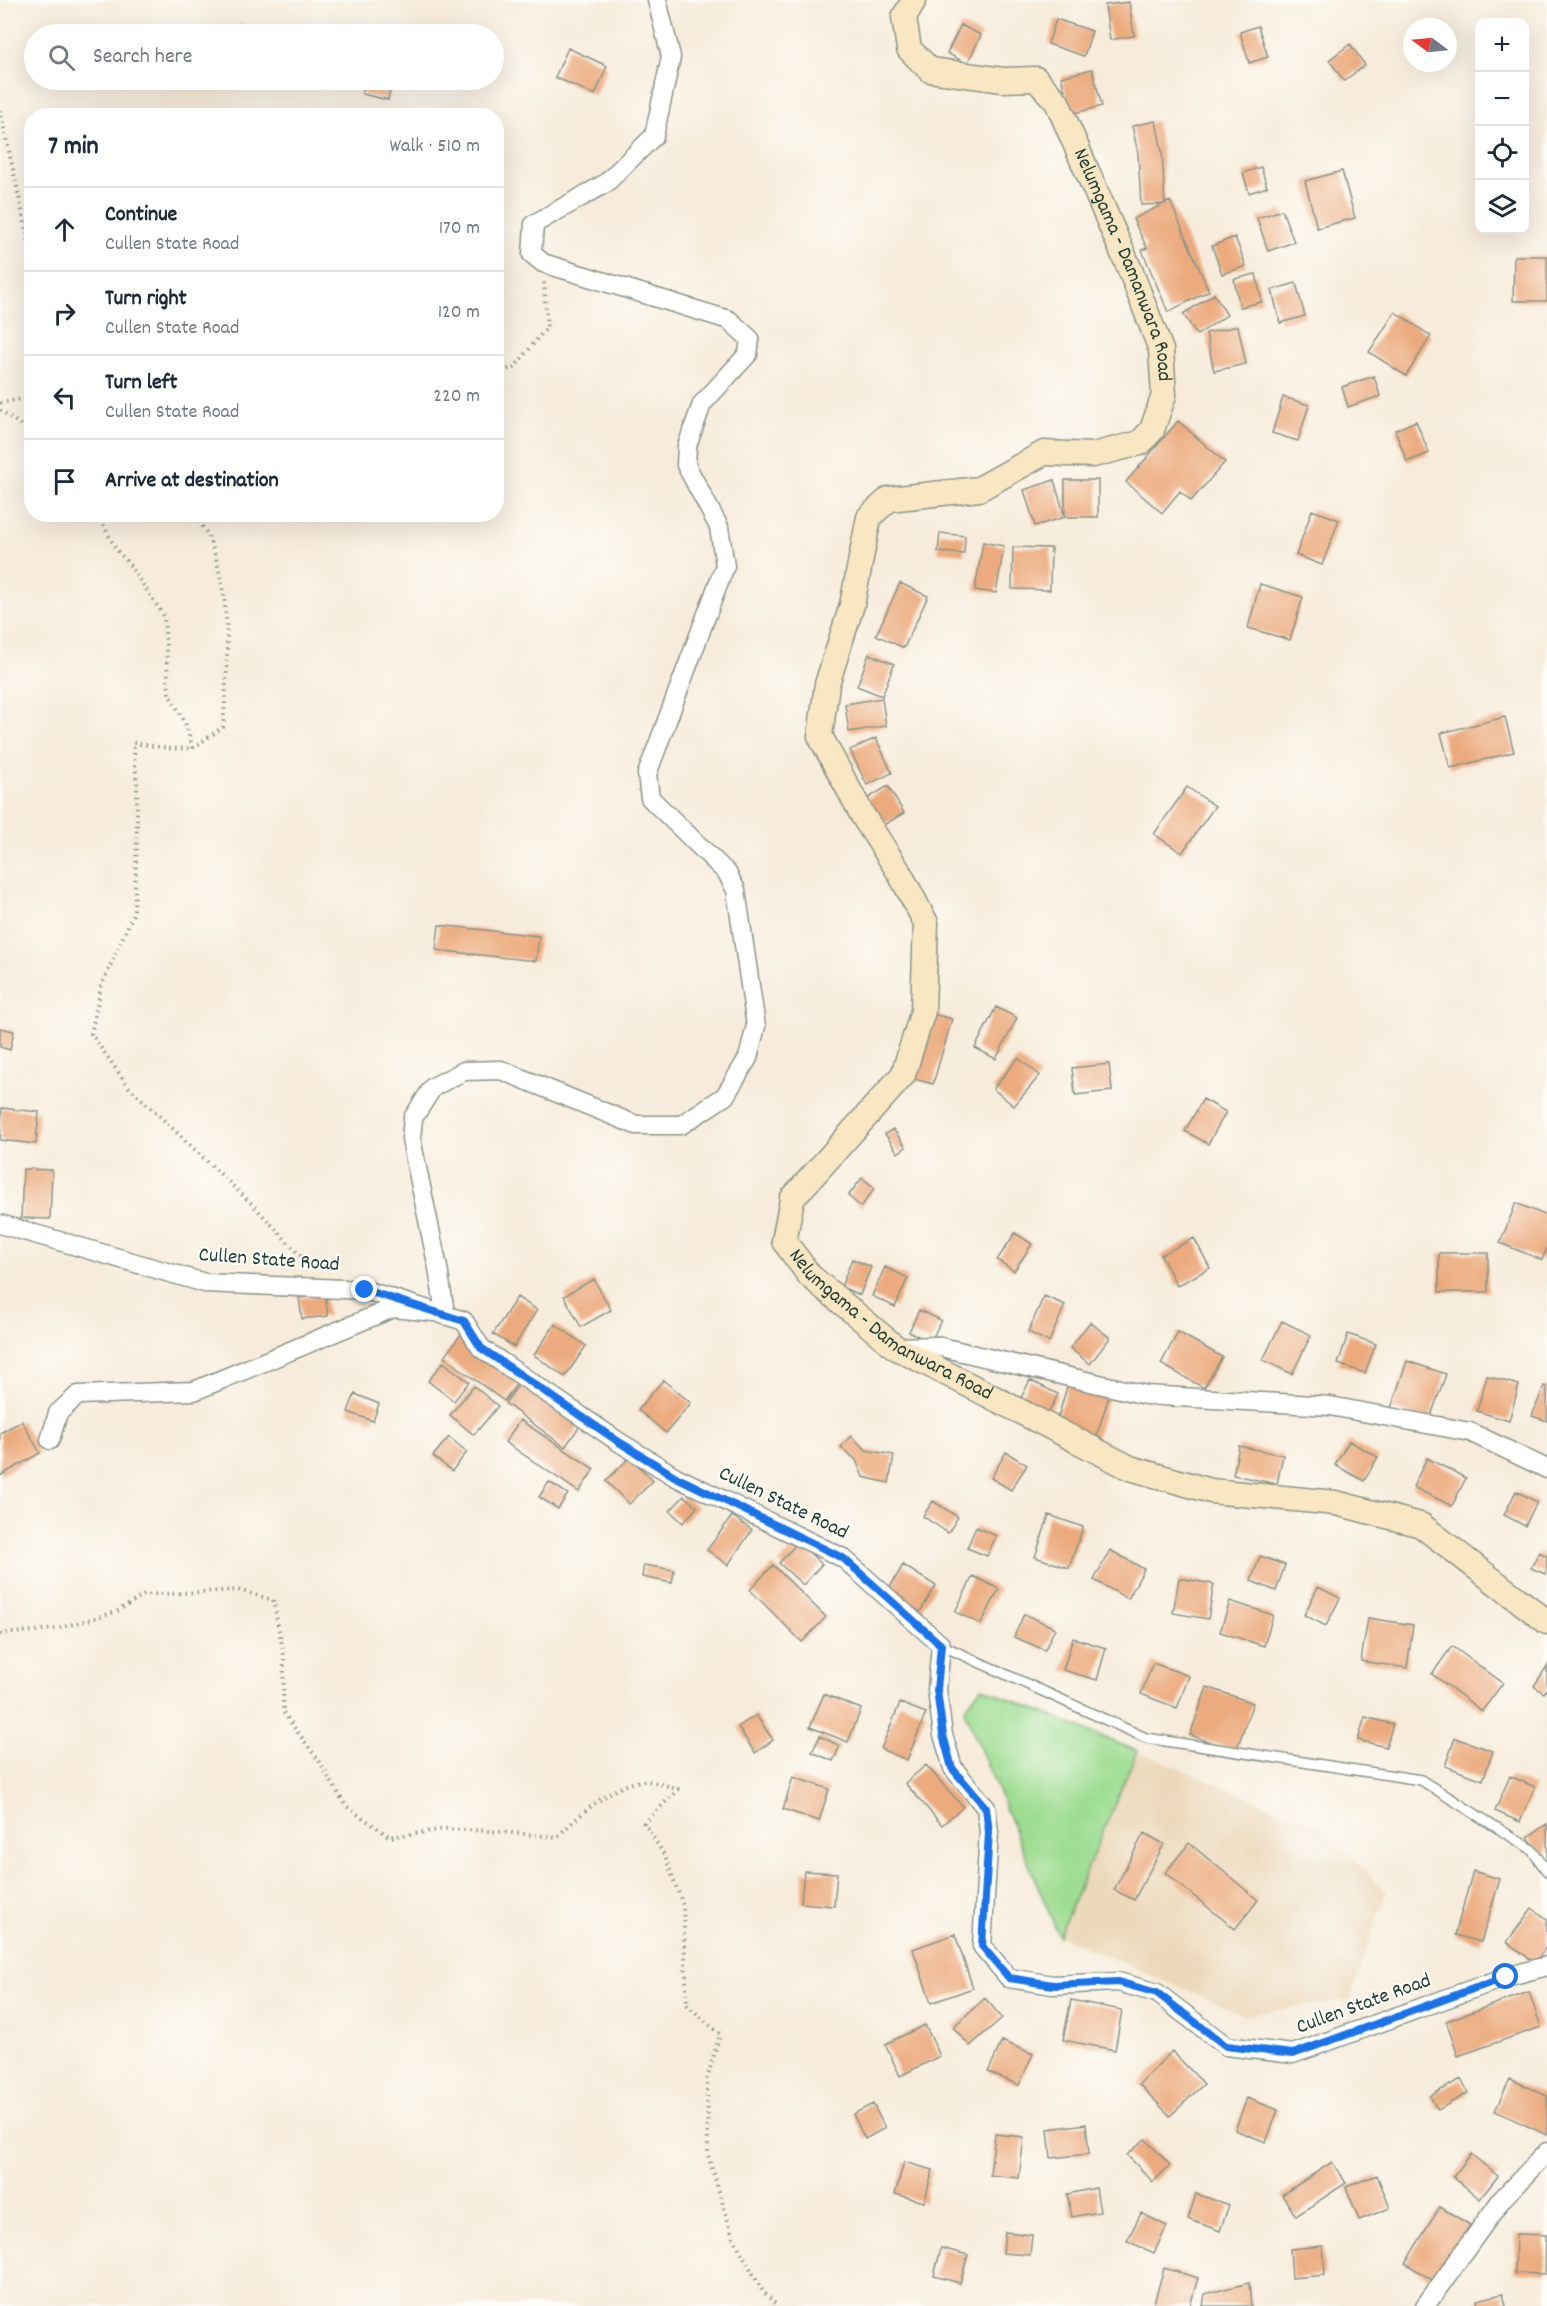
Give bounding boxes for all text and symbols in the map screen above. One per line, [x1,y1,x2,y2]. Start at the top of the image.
north arrow [1403,18,1457,72]
map controls [1475,18,1529,234]
button: + [1475,18,1529,72]
search box [24,24,504,90]
icon: search [45,41,78,74]
text: Search here [93,42,192,73]
button: − [1475,72,1529,126]
button: locate [1475,126,1529,180]
text: 7 min [48,129,99,166]
text: Walk · 510 m [390,133,480,161]
street label: Nelumgama - Damanwara Road [1064,144,1178,382]
button: layers [1475,180,1529,234]
text: Continue [105,200,177,231]
icon: ahead [48,213,81,246]
text: 170 m [439,215,480,243]
text: Cullen State Road [105,231,239,259]
text: Turn right [105,284,187,315]
icon: right [48,297,81,330]
text: 120 m [438,299,480,327]
text: Cullen State Road [105,315,239,343]
text: Turn left [105,368,177,399]
icon: left [48,381,81,414]
text: 220 m [433,383,480,411]
text: Cullen State Road [105,399,239,427]
icon: arrive [48,465,81,498]
text: Arrive at destination [105,466,279,497]
street label: Cullen State Road [198,1241,340,1281]
street label: Nelumgama - Damanwara Road [780,1243,998,1410]
route end [351,1276,377,1302]
street label: Cullen State Road [713,1460,853,1548]
route start [1492,1963,1518,1989]
street label: Cullen State Road [1293,1967,1435,2043]

